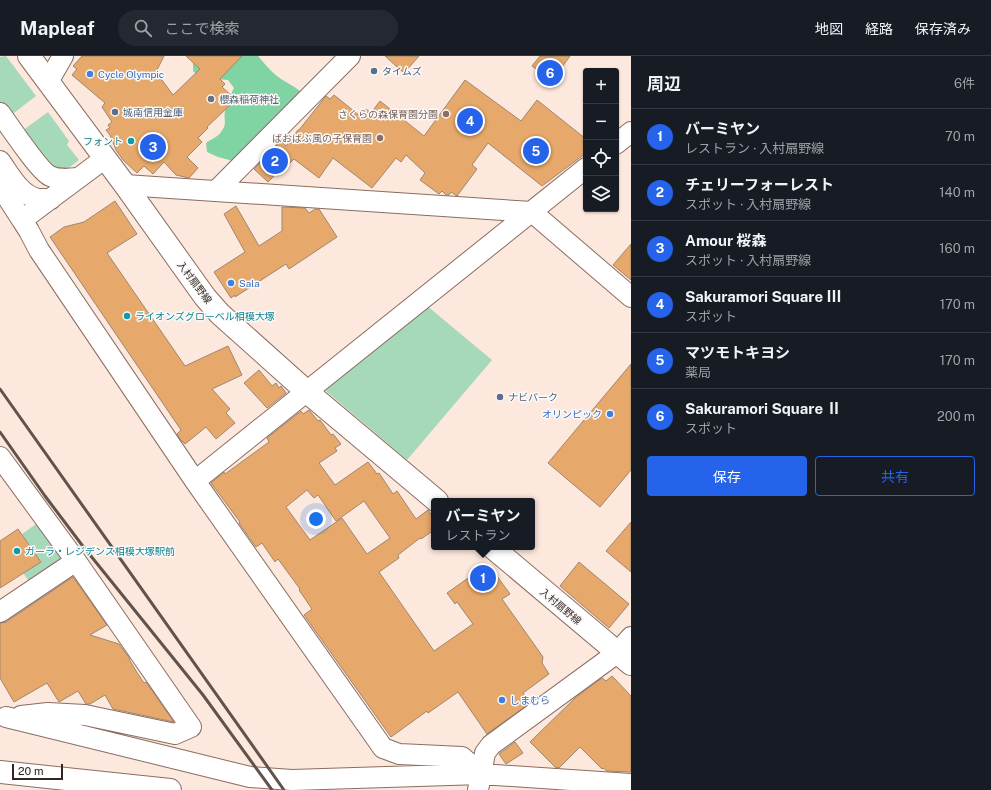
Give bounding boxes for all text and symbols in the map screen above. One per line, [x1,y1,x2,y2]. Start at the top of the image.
search box [118,10,398,46]
text: Mapleaf [20,17,94,39]
icon: search [132,17,154,39]
text: ここで検索 [164,20,239,37]
text: 地図 [815,21,843,37]
text: 経路 [865,21,893,37]
text: 保存済み [915,21,971,37]
pin: 6 [537,58,563,88]
place label: タイムズ [382,65,422,77]
marker: タイムズ [369,66,379,76]
place label: Cycle Olympic [98,68,164,80]
map controls [583,68,619,212]
button: + [583,68,619,104]
marker: Cycle Olympic [85,69,95,79]
text: 周辺 [647,74,681,94]
text: 6件 [954,76,975,91]
place label: 櫻森稲荷神社 [219,93,279,105]
marker: 櫻森稲荷神社 [206,94,216,104]
button: − [583,104,619,140]
place label: 城南信用金庫 [123,106,183,118]
pin: 4 [457,106,483,136]
marker: 城南信用金庫 [110,107,120,117]
place label: さくらの森保育園分園 [338,108,438,120]
marker: さくらの森保育園分園 [441,109,451,119]
text: バーミヤン [685,120,760,137]
text: 1 [657,129,663,144]
text: 70 m [945,129,975,144]
pin: 3 [140,132,166,162]
place label: ばおばぶ風の子保育園 [272,132,372,144]
marker: ばおばぶ風の子保育園 [375,133,385,143]
place label: フォント [83,135,123,147]
marker: フォント [126,136,136,146]
pin: 5 [523,136,549,166]
button: locate [583,140,619,176]
text: レストラン · 入村扇野線 [685,141,824,156]
pin: 2 [262,146,288,176]
button: layers [583,176,619,212]
text: チェリーフォーレスト [685,176,834,193]
text: 2 [656,185,664,200]
text: 140 m [939,185,975,200]
text: スポット · 入村扇野線 [685,197,811,212]
text: Amour 桜森 [685,232,766,249]
text: 3 [656,241,664,256]
text: 160 m [939,241,975,256]
text: スポット · 入村扇野線 [685,253,811,268]
street label: 入村扇野線 [175,258,215,306]
place label: Sala [239,277,260,289]
marker: Sala [226,278,236,288]
text: Sakuramori Square Ⅲ [685,288,841,305]
text: 4 [656,297,664,312]
text: 170 m [940,297,975,312]
text: スポット [685,309,737,324]
place label: ライオンズグローベル相模大塚 [135,310,275,322]
marker: ライオンズグローベル相模大塚 [122,311,132,321]
text: マツモトキヨシ [685,344,790,361]
text: 5 [656,353,664,368]
text: 170 m [940,353,975,368]
text: 薬局 [685,365,711,380]
place label: ナビパーク [508,391,558,403]
marker: ナビパーク [495,392,505,402]
text: Sakuramori Square Ⅱ [685,400,841,417]
place label: オリンピック [542,408,602,420]
marker: オリンピック [605,409,615,419]
text: 6 [656,409,664,424]
text: 200 m [937,409,975,424]
text: スポット [685,421,737,436]
button: 保存 [647,456,807,496]
button: 共有 [815,456,975,496]
popup [431,498,535,550]
text: バーミヤン [445,507,521,524]
your location [306,509,326,529]
text: レストラン [445,528,511,543]
place label: ガーラ・レジデンス相模大塚駅前 [25,545,175,557]
marker: ガーラ・レジデンス相模大塚駅前 [12,546,22,556]
pin: 1 [470,563,496,593]
street label: 入村扇野線 [538,585,584,627]
place label: しまむら [510,694,550,706]
marker: しまむら [497,695,507,705]
scale bar [12,762,63,781]
text: 20 m [18,765,43,777]

